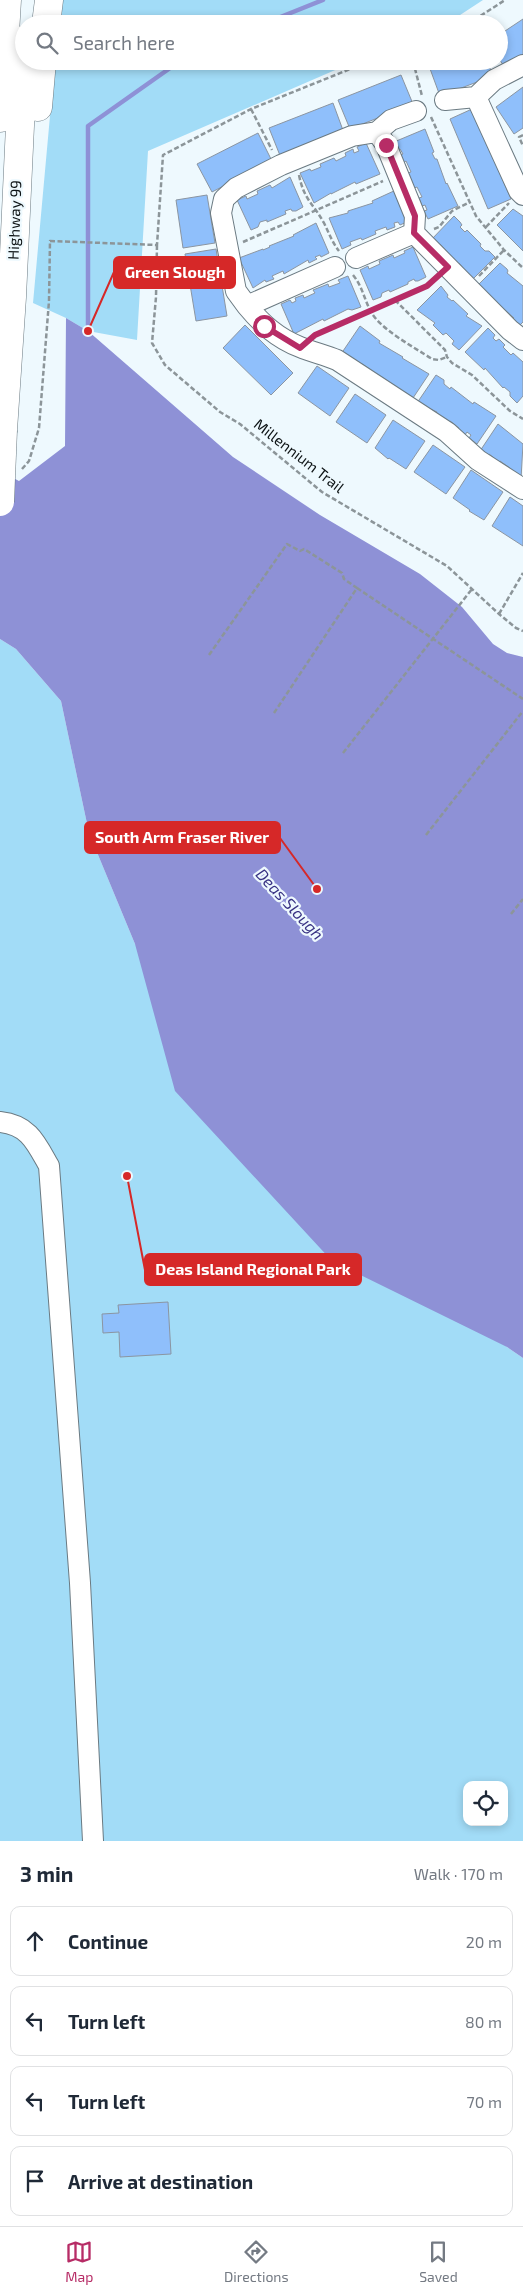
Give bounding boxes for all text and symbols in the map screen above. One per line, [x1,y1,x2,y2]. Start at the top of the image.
search box [15,15,508,70]
icon: search [33,29,61,57]
text: Search here [73,31,175,54]
route end [375,134,398,157]
street label: Highway 99 [4,180,24,260]
callout: Green Slough [114,257,235,288]
text: Green Slough [125,262,225,281]
route start [253,315,276,338]
street label: Millennium Trail [251,414,349,496]
callout: South Arm Fraser River [85,822,280,853]
text: South Arm Fraser River [95,827,269,846]
water label: Deas Slough [253,864,328,943]
callout: Deas Island Regional Park [145,1254,361,1285]
text: Deas Island Regional Park [155,1259,351,1278]
map controls [463,1781,508,1826]
button: locate [463,1781,508,1826]
text: 3 min [20,1861,73,1886]
text: Walk · 170 m [414,1864,503,1883]
icon: ahead [21,1927,49,1955]
text: Continue [68,1930,148,1953]
text: 20 m [466,1932,502,1951]
icon: left [21,2007,49,2035]
text: Turn left [68,2010,145,2033]
text: 80 m [465,2012,502,2031]
icon: left [21,2087,49,2115]
text: Turn left [68,2090,145,2113]
text: 70 m [467,2092,502,2111]
icon: arrive [21,2167,49,2195]
text: Arrive at destination [68,2170,253,2193]
tab: Map [65,2238,93,2285]
tab: Directions [224,2238,289,2285]
tab: Saved [419,2238,458,2285]

